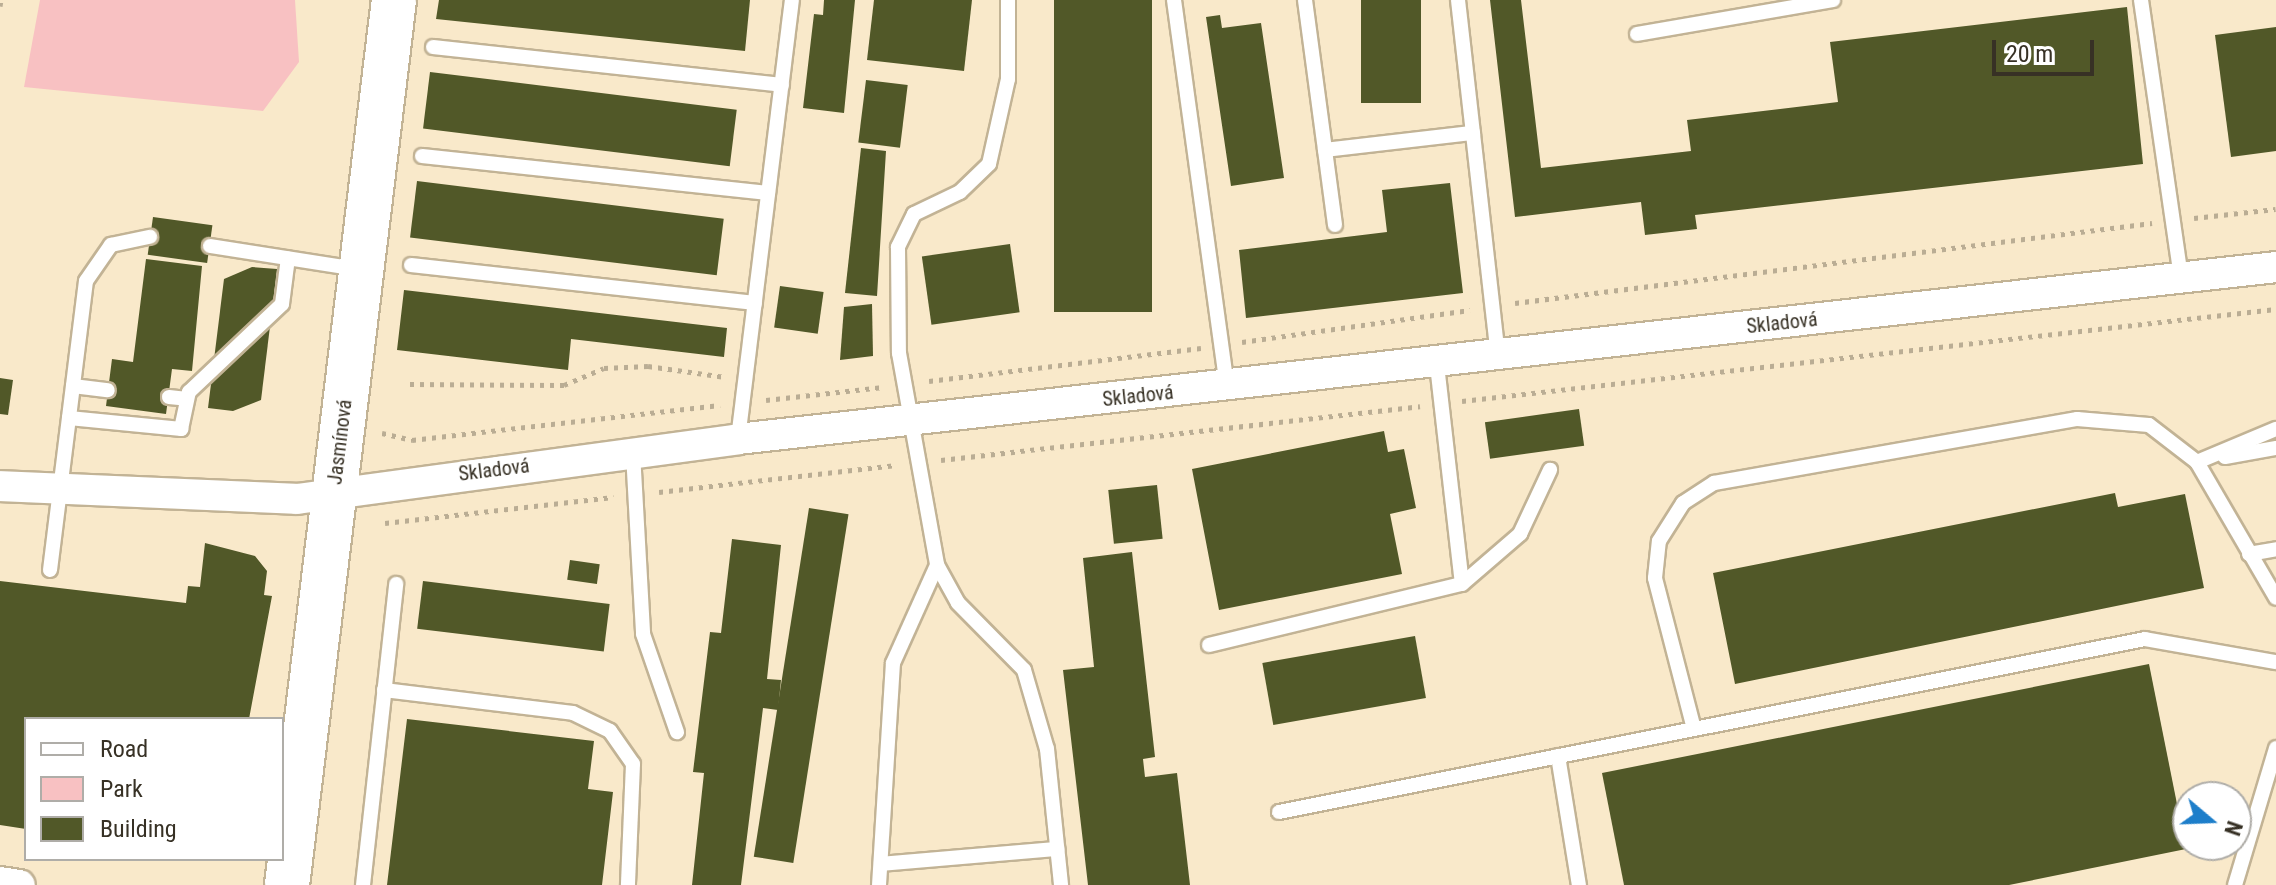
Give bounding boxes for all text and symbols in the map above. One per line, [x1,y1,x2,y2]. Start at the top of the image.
scale bar [1996,24,2098,74]
text: 20 m [2006,40,2053,68]
street label: Skladová [1745,307,1819,339]
street label: Skladová [1101,380,1175,412]
street label: Jasmínová [323,398,357,486]
street label: Skladová [457,454,531,486]
legend [24,717,284,861]
text: Road [100,735,148,763]
text: Park [100,775,143,803]
north arrow [2172,781,2252,861]
text: Building [100,815,177,843]
text: N [2219,818,2247,839]

